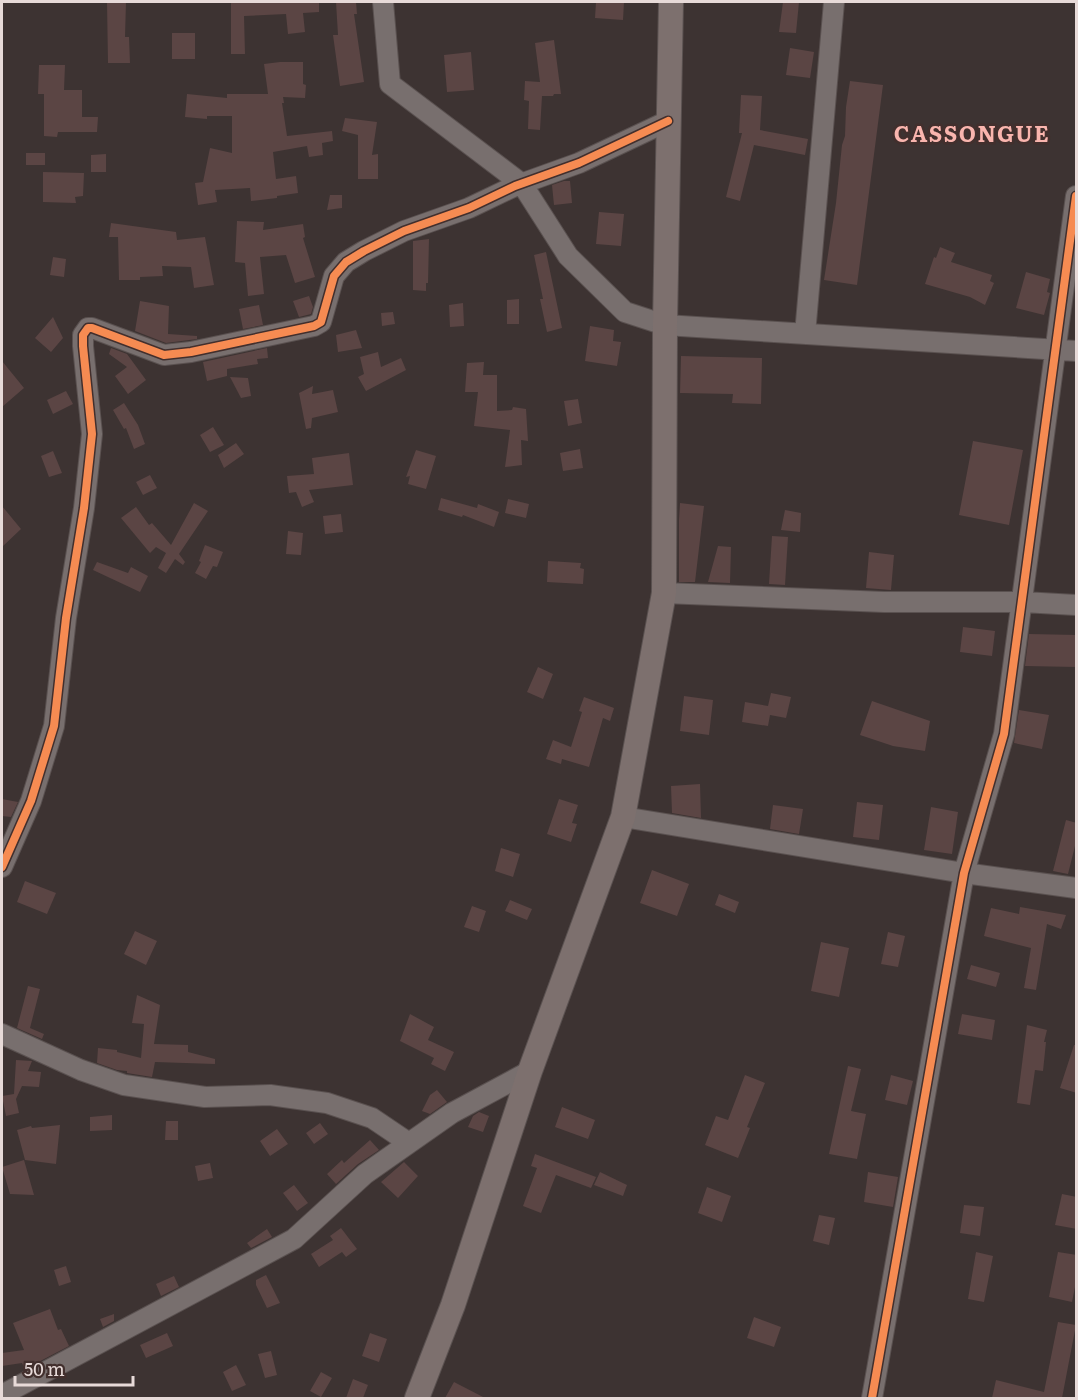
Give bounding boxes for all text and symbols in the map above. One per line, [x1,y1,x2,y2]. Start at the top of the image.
district label: CASSONGUE [894,116,1050,149]
scale bar [15,1349,134,1387]
text: 50 m [24,1355,65,1382]

